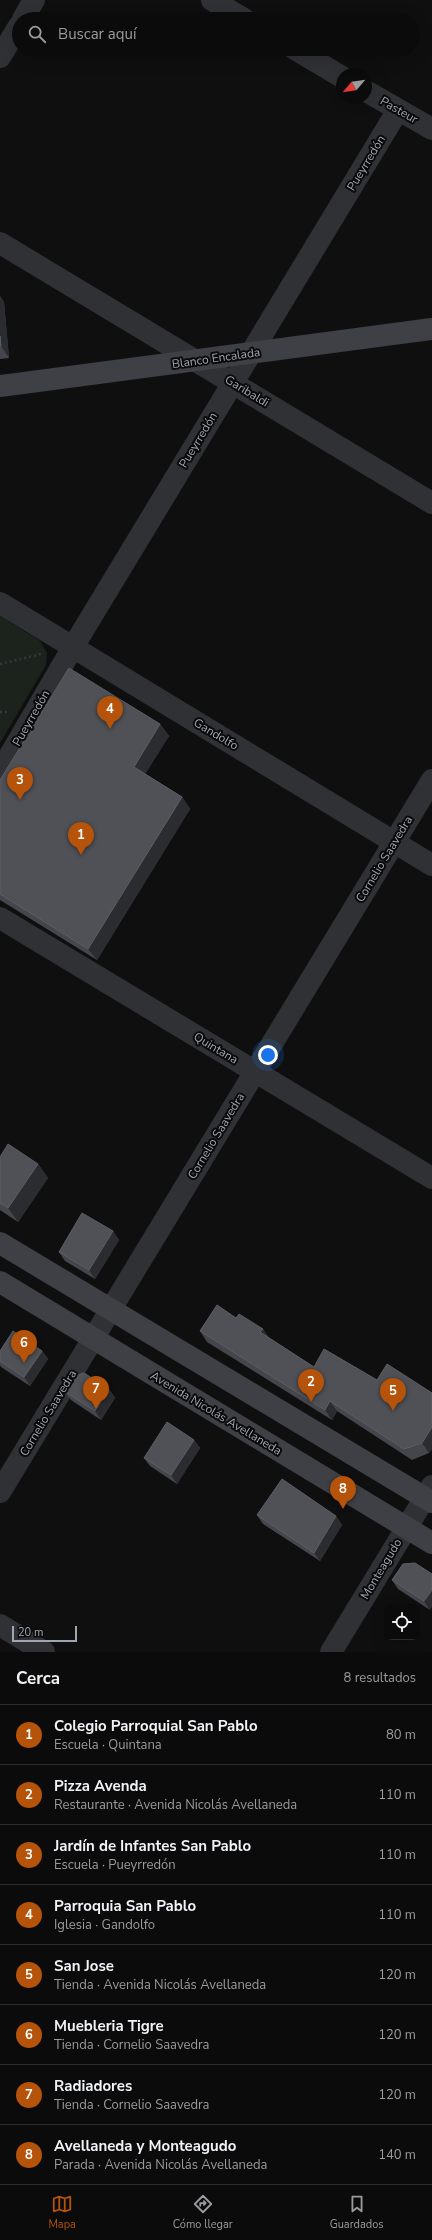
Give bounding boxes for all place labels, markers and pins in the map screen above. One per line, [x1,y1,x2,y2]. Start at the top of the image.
pin: 4 [97,696,123,729]
pin: 3 [7,767,33,800]
pin: 1 [68,822,94,855]
pin: 6 [11,1330,37,1363]
pin: 2 [298,1369,324,1402]
pin: 7 [83,1376,109,1409]
pin: 5 [380,1378,406,1411]
pin: 8 [330,1476,356,1509]

